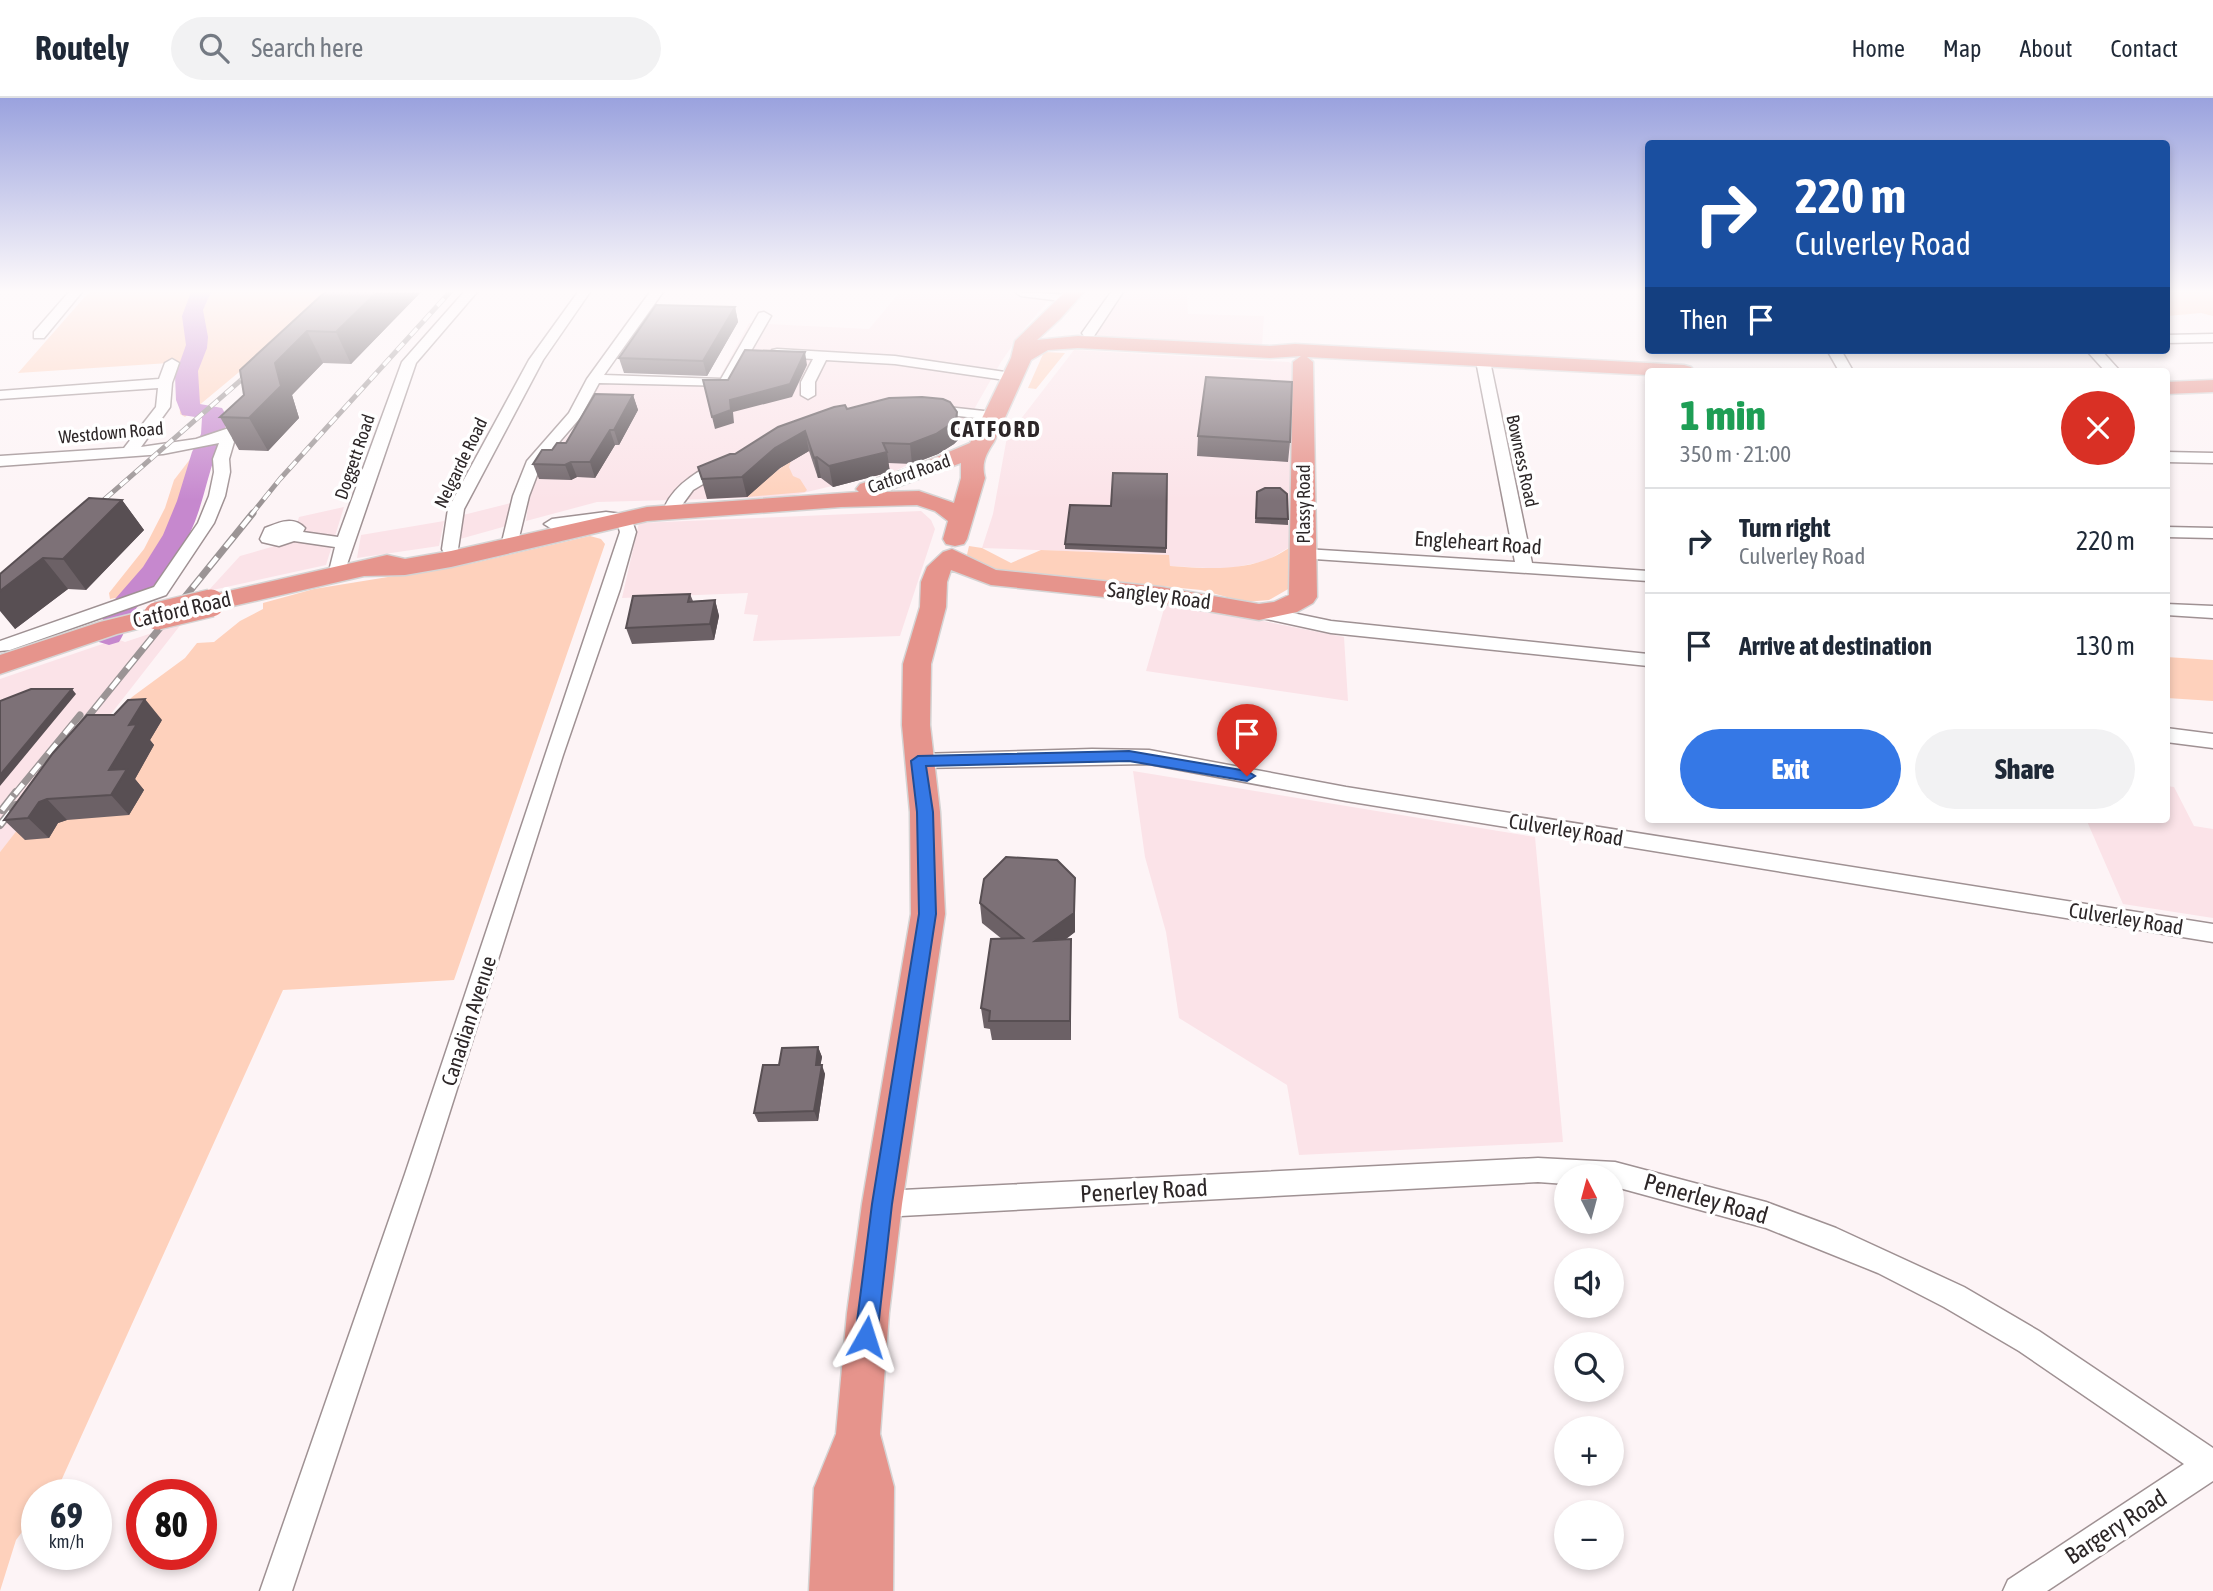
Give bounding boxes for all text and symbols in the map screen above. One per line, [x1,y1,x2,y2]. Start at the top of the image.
search box [171,17,661,80]
text: Routely [35,29,129,67]
icon: search [195,29,233,67]
text: Search here [251,33,363,63]
text: Home [1851,35,1905,62]
text: Map [1943,35,1981,62]
text: About [2019,35,2072,62]
text: Contact [2110,35,2178,62]
text: 220 m [1795,167,1906,223]
icon: right [1680,168,1771,259]
text: Culverley Road [1795,225,1971,262]
icon: arrive [1742,301,1780,339]
text: Then [1680,305,1728,335]
text: 1 min [1680,391,1766,439]
button: close [2061,391,2135,465]
street label: Doggett Road [330,411,379,502]
street label: Bowness Road [1502,413,1543,509]
street label: Nelgarde Road [430,414,491,511]
district label: CATFORD [950,416,1042,442]
street label: Westdown Road [58,417,164,448]
text: 350 m · 21:00 [1680,441,1791,467]
street label: Catford Road [865,450,953,497]
street label: Plassy Road [1293,465,1314,543]
text: Turn right [1739,513,1830,543]
icon: right [1680,522,1718,560]
street label: Engleheart Road [1414,526,1543,558]
text: 220 m [2076,526,2135,556]
text: Culverley Road [1739,543,1865,569]
street label: Sangley Road [1106,577,1212,613]
street label: Catford Road [130,586,233,632]
icon: arrive [1680,627,1718,665]
text: Arrive at destination [1739,631,1932,661]
text: 130 m [2076,631,2135,661]
pin [1217,704,1277,776]
icon: arrive [1228,715,1266,753]
button: Exit [1680,729,1901,809]
button: Share [1915,729,2135,809]
street label: Culverley Road [1507,808,1625,850]
street label: Culverley Road [2067,897,2185,939]
street label: Canadian Avenue [436,953,500,1089]
north arrow [1554,1164,1624,1234]
map controls [1554,1164,1624,1570]
street label: Penerley Road [1641,1168,1771,1229]
street label: Penerley Road [1079,1174,1208,1207]
button: sound [1554,1248,1624,1318]
position arrow [829,1300,903,1374]
button: search [1554,1332,1624,1402]
button: + [1554,1416,1624,1486]
speed limit sign: 80 [126,1479,217,1570]
street label: Bargery Road [2060,1484,2172,1569]
text: 69 [50,1495,83,1535]
button: − [1554,1500,1624,1570]
text: km/h [49,1531,84,1552]

